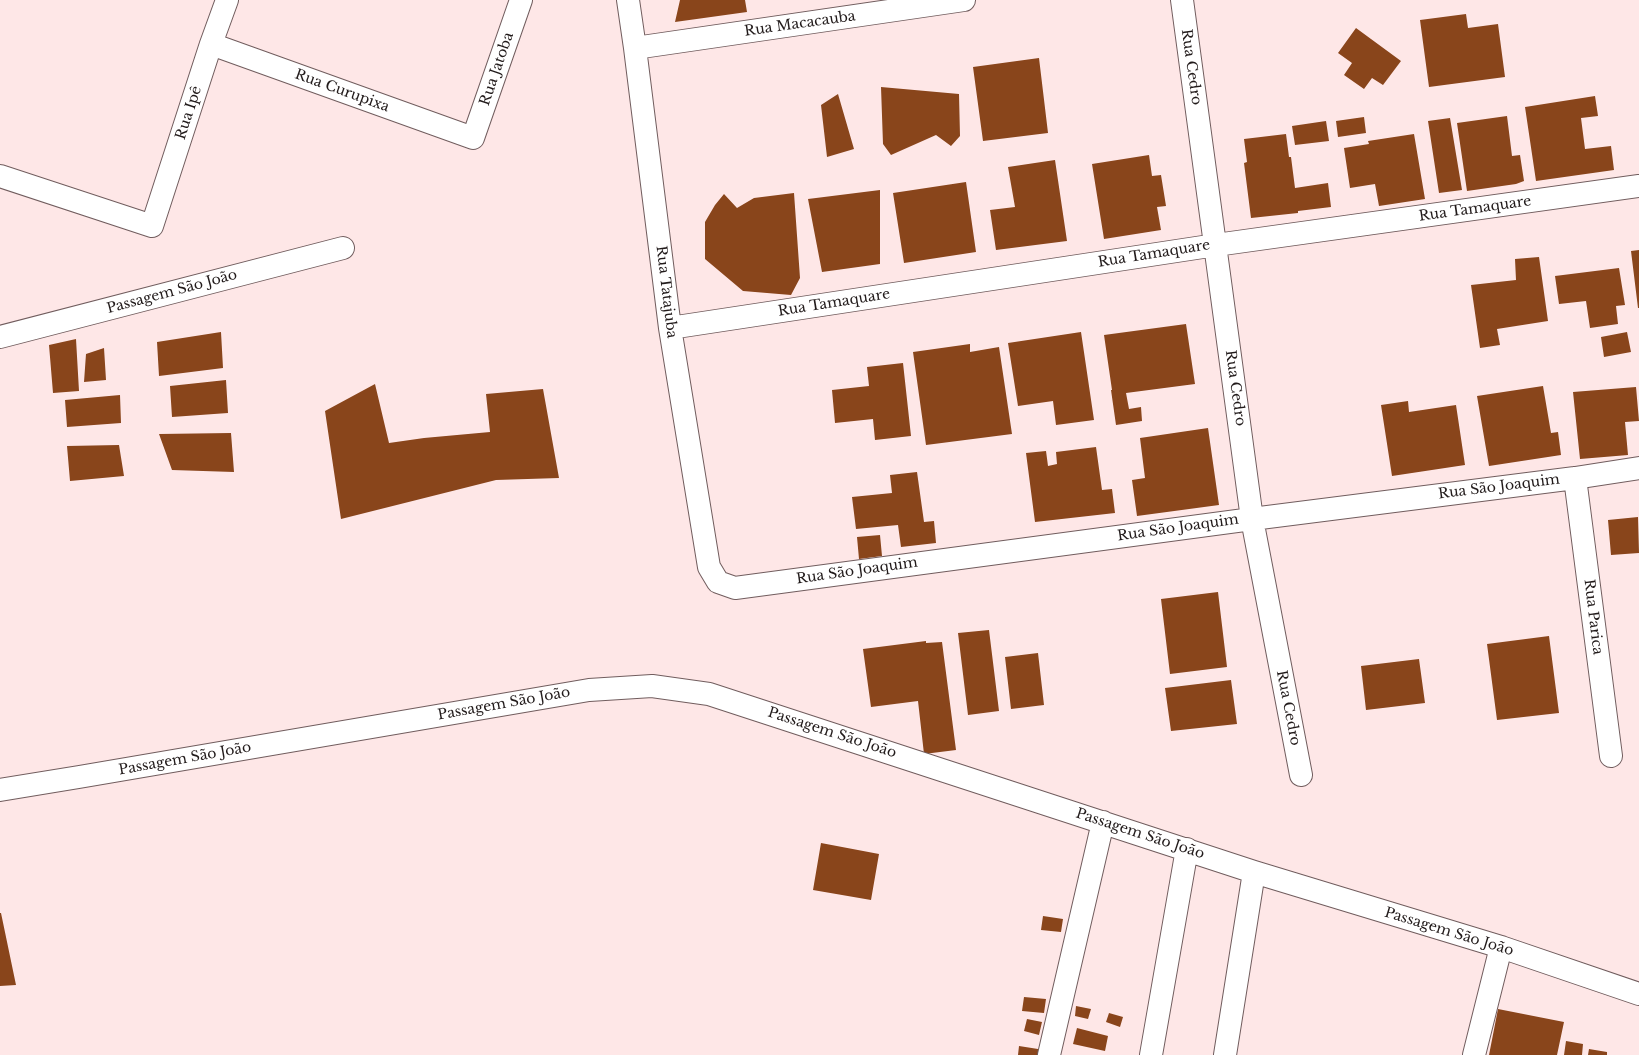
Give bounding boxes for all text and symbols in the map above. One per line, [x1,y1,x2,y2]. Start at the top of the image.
street label: Rua Macacauba [743,8,857,40]
street label: Rua Cedro [1177,28,1205,106]
street label: Rua Jatoba [477,30,517,108]
street label: Rua Curupixa [292,66,392,116]
street label: Rua Ipê [172,84,206,142]
street label: Rua Tamaquare [1418,193,1532,225]
street label: Rua Tamaquare [1097,237,1211,271]
street label: Rua Tatajuba [652,245,680,339]
street label: Passagem São João [105,267,239,317]
street label: Rua Tamaquare [777,286,891,320]
street label: Rua Cedro [1221,349,1249,427]
street label: Rua São Joaquim [1437,471,1561,503]
street label: Rua São Joaquim [1116,511,1240,545]
street label: Rua São Joaquim [795,554,919,588]
street label: Rua Parica [1580,578,1606,656]
street label: Rua Cedro [1272,669,1304,747]
street label: Passagem São João [436,684,572,724]
street label: Passagem São João [766,704,898,762]
street label: Passagem São João [117,739,253,779]
street label: Passagem São João [1074,805,1206,863]
street label: Passagem São João [1382,904,1516,960]

